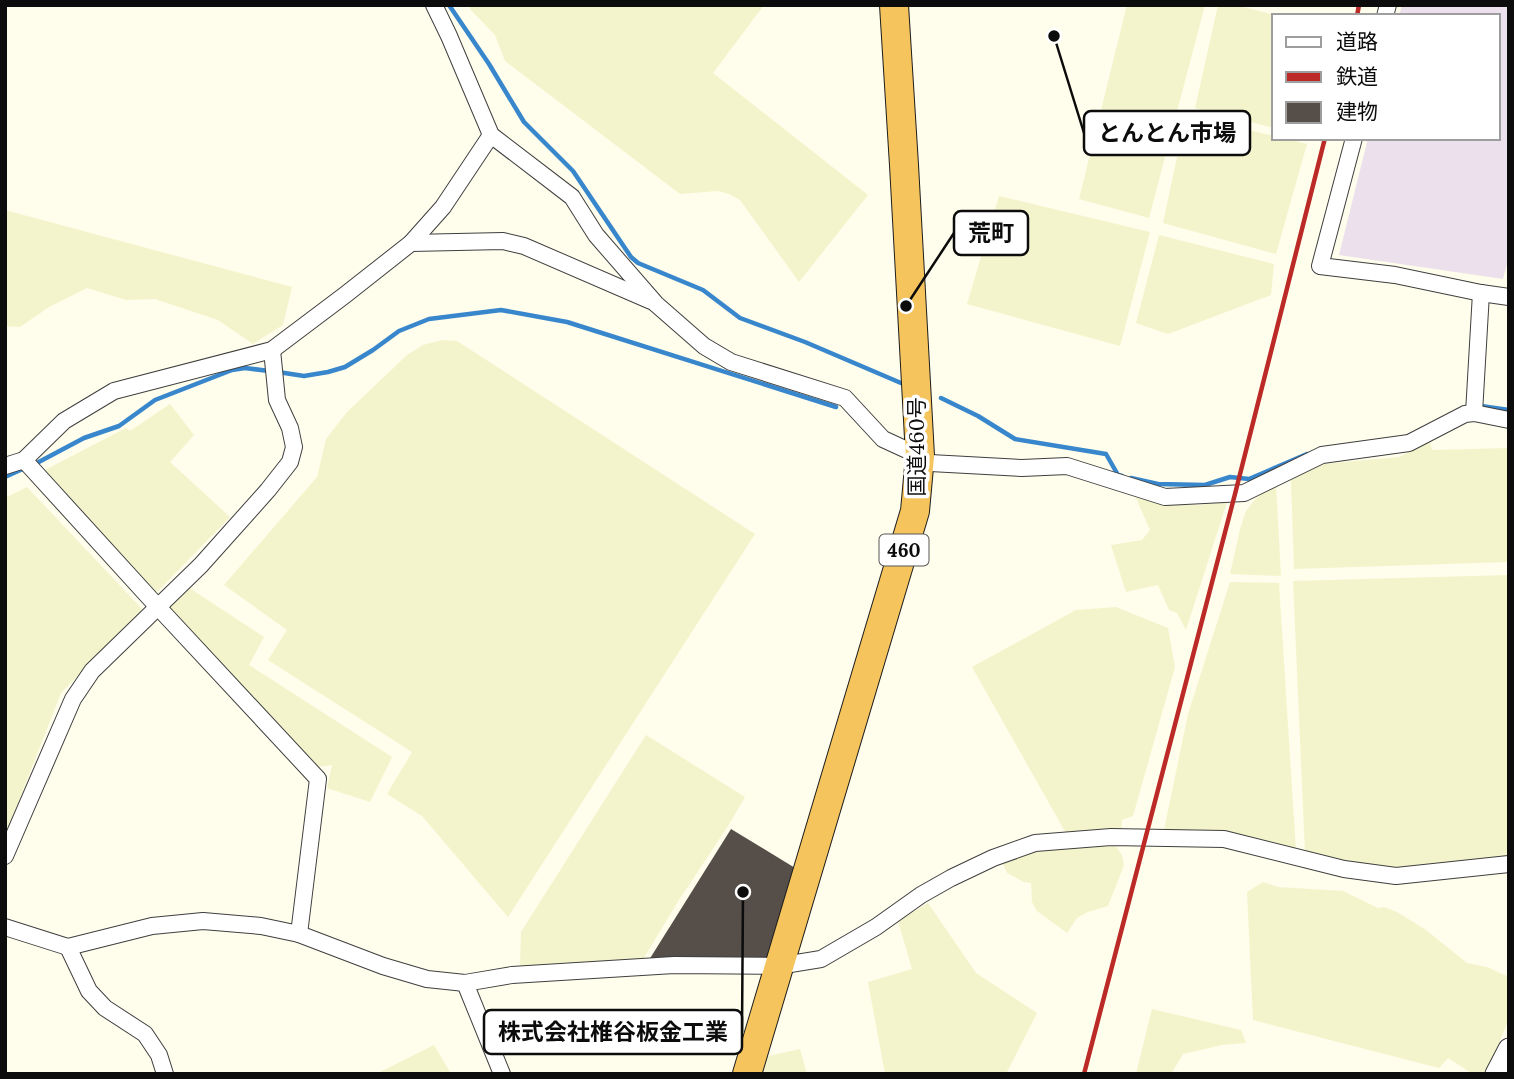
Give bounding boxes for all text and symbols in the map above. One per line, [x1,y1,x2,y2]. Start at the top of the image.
legend [1272,14,1500,140]
text: 道路 [1336,28,1378,55]
text: 鉄道 [1336,63,1378,90]
text: 建物 [1336,98,1378,125]
callout: とんとん市場 [1084,111,1250,155]
text: とんとん市場 [1098,118,1236,147]
callout: 荒町 [954,211,1028,255]
text: 荒町 [968,218,1014,247]
street label: 国道460号 [903,397,930,497]
road number: 460 [880,534,928,566]
callout: 株式会社椎谷板金工業 [484,1010,742,1054]
text: 株式会社椎谷板金工業 [498,1017,728,1046]

